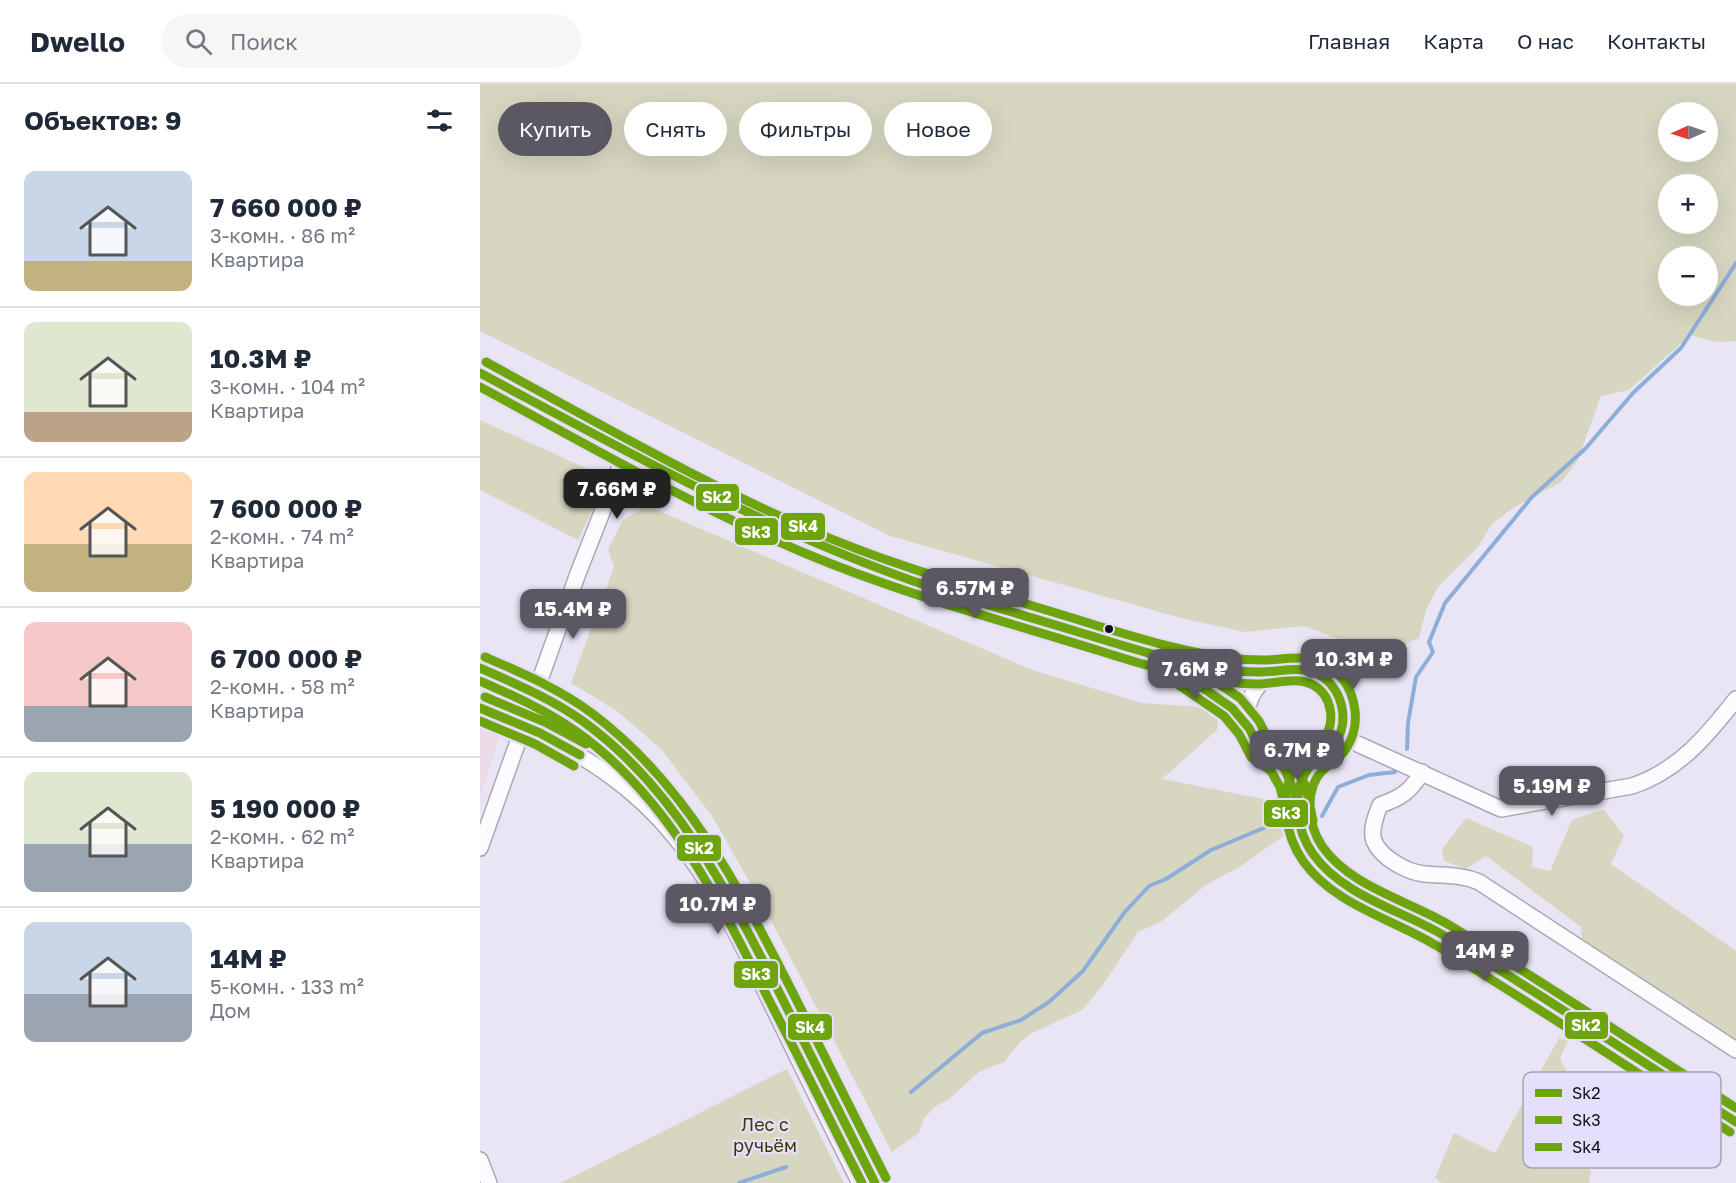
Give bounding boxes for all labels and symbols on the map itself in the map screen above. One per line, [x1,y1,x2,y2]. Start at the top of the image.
north arrow [1658,102,1718,162]
pin: 7.66M ₽ [562,469,672,520]
line badge: Sk2 [695,483,740,512]
text: Sk2 [702,487,732,507]
line badge: Sk4 [780,512,826,541]
text: Sk4 [788,516,818,536]
line badge: Sk3 [734,517,779,546]
text: Sk3 [741,522,771,542]
pin: 6.57M ₽ [920,568,1030,619]
pin: 15.4M ₽ [518,589,628,640]
unlabelled marker [1103,623,1115,635]
pin: 10.3M ₽ [1299,639,1409,690]
pin: 7.6M ₽ [1146,649,1244,700]
pin: 6.7M ₽ [1248,730,1346,781]
pin: 5.19M ₽ [1497,766,1607,817]
line badge: Sk3 [1263,799,1309,828]
text: Sk3 [1271,803,1301,823]
line badge: Sk2 [676,834,722,862]
text: Sk2 [684,838,714,858]
pin: 10.7M ₽ [663,884,773,935]
pin: 14M ₽ [1443,931,1527,982]
line badge: Sk3 [733,960,779,989]
text: Sk3 [741,964,771,984]
line badge: Sk2 [1564,1011,1609,1040]
line badge: Sk4 [787,1013,833,1041]
text: Sk2 [1571,1015,1601,1035]
text: Sk4 [795,1017,825,1037]
legend [1523,1072,1721,1168]
text: Sk2 [1572,1083,1601,1103]
text: Sk3 [1572,1110,1601,1130]
park label: Лес с ручьём [733,1113,797,1156]
text: Sk4 [1572,1137,1601,1157]

